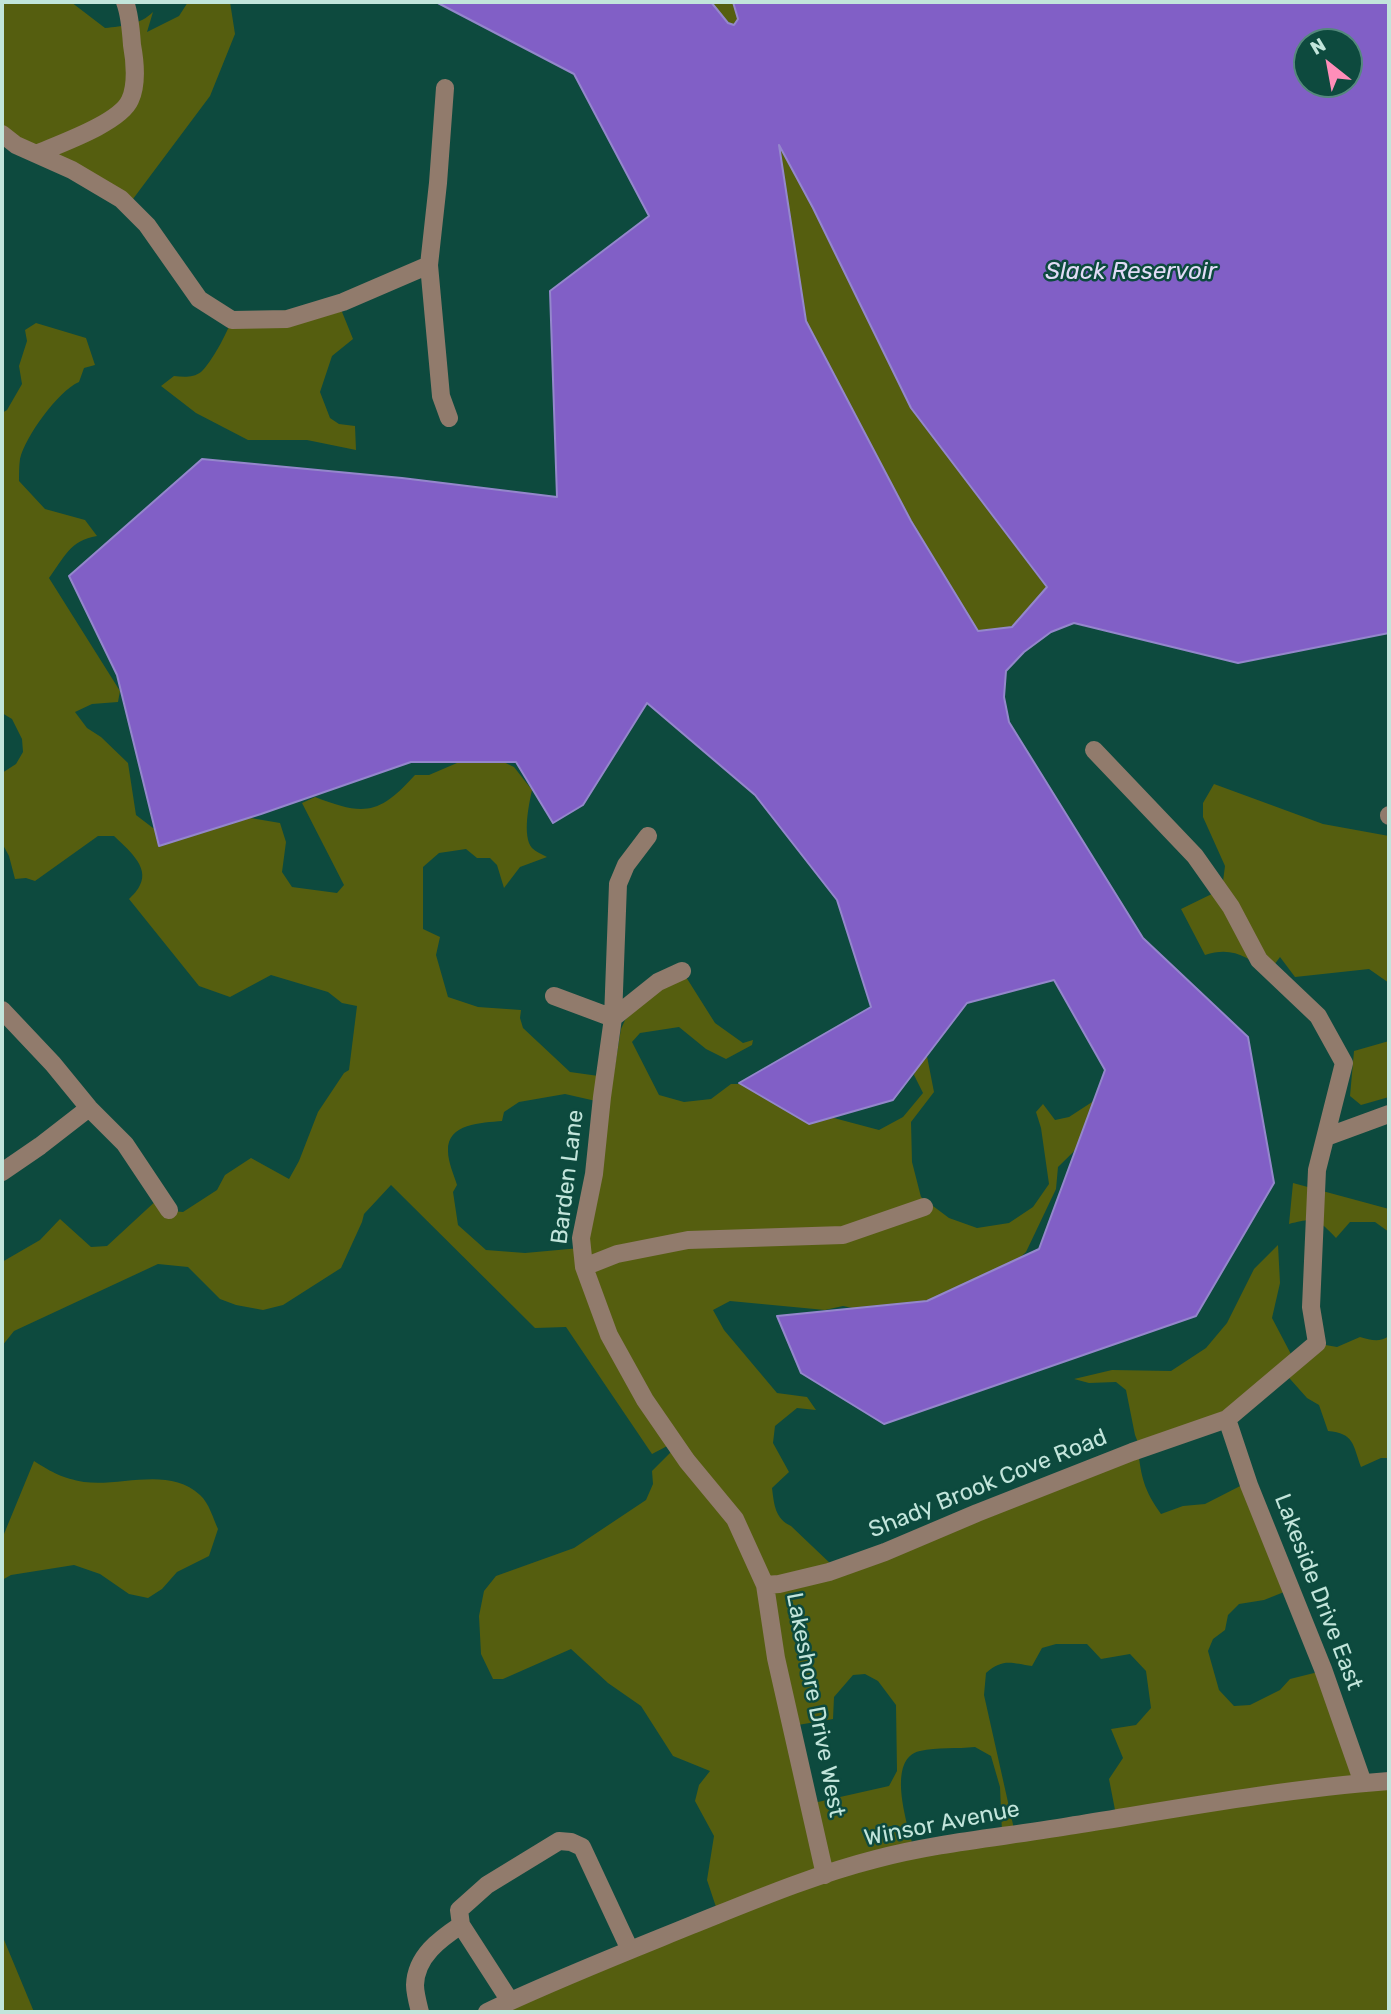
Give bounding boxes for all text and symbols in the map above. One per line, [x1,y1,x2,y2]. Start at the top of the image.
north arrow [1293,28,1363,98]
text: N [1306,33,1330,60]
water label: Slack Reservoir [1045,258,1217,286]
street label: Barden Lane [546,1108,590,1246]
street label: Shady Brook Cove Road [865,1424,1111,1544]
street label: Lakeside Drive East [1268,1490,1368,1694]
street label: Lakeshore Drive West [780,1590,850,1820]
street label: Winsor Avenue [862,1795,1022,1853]

